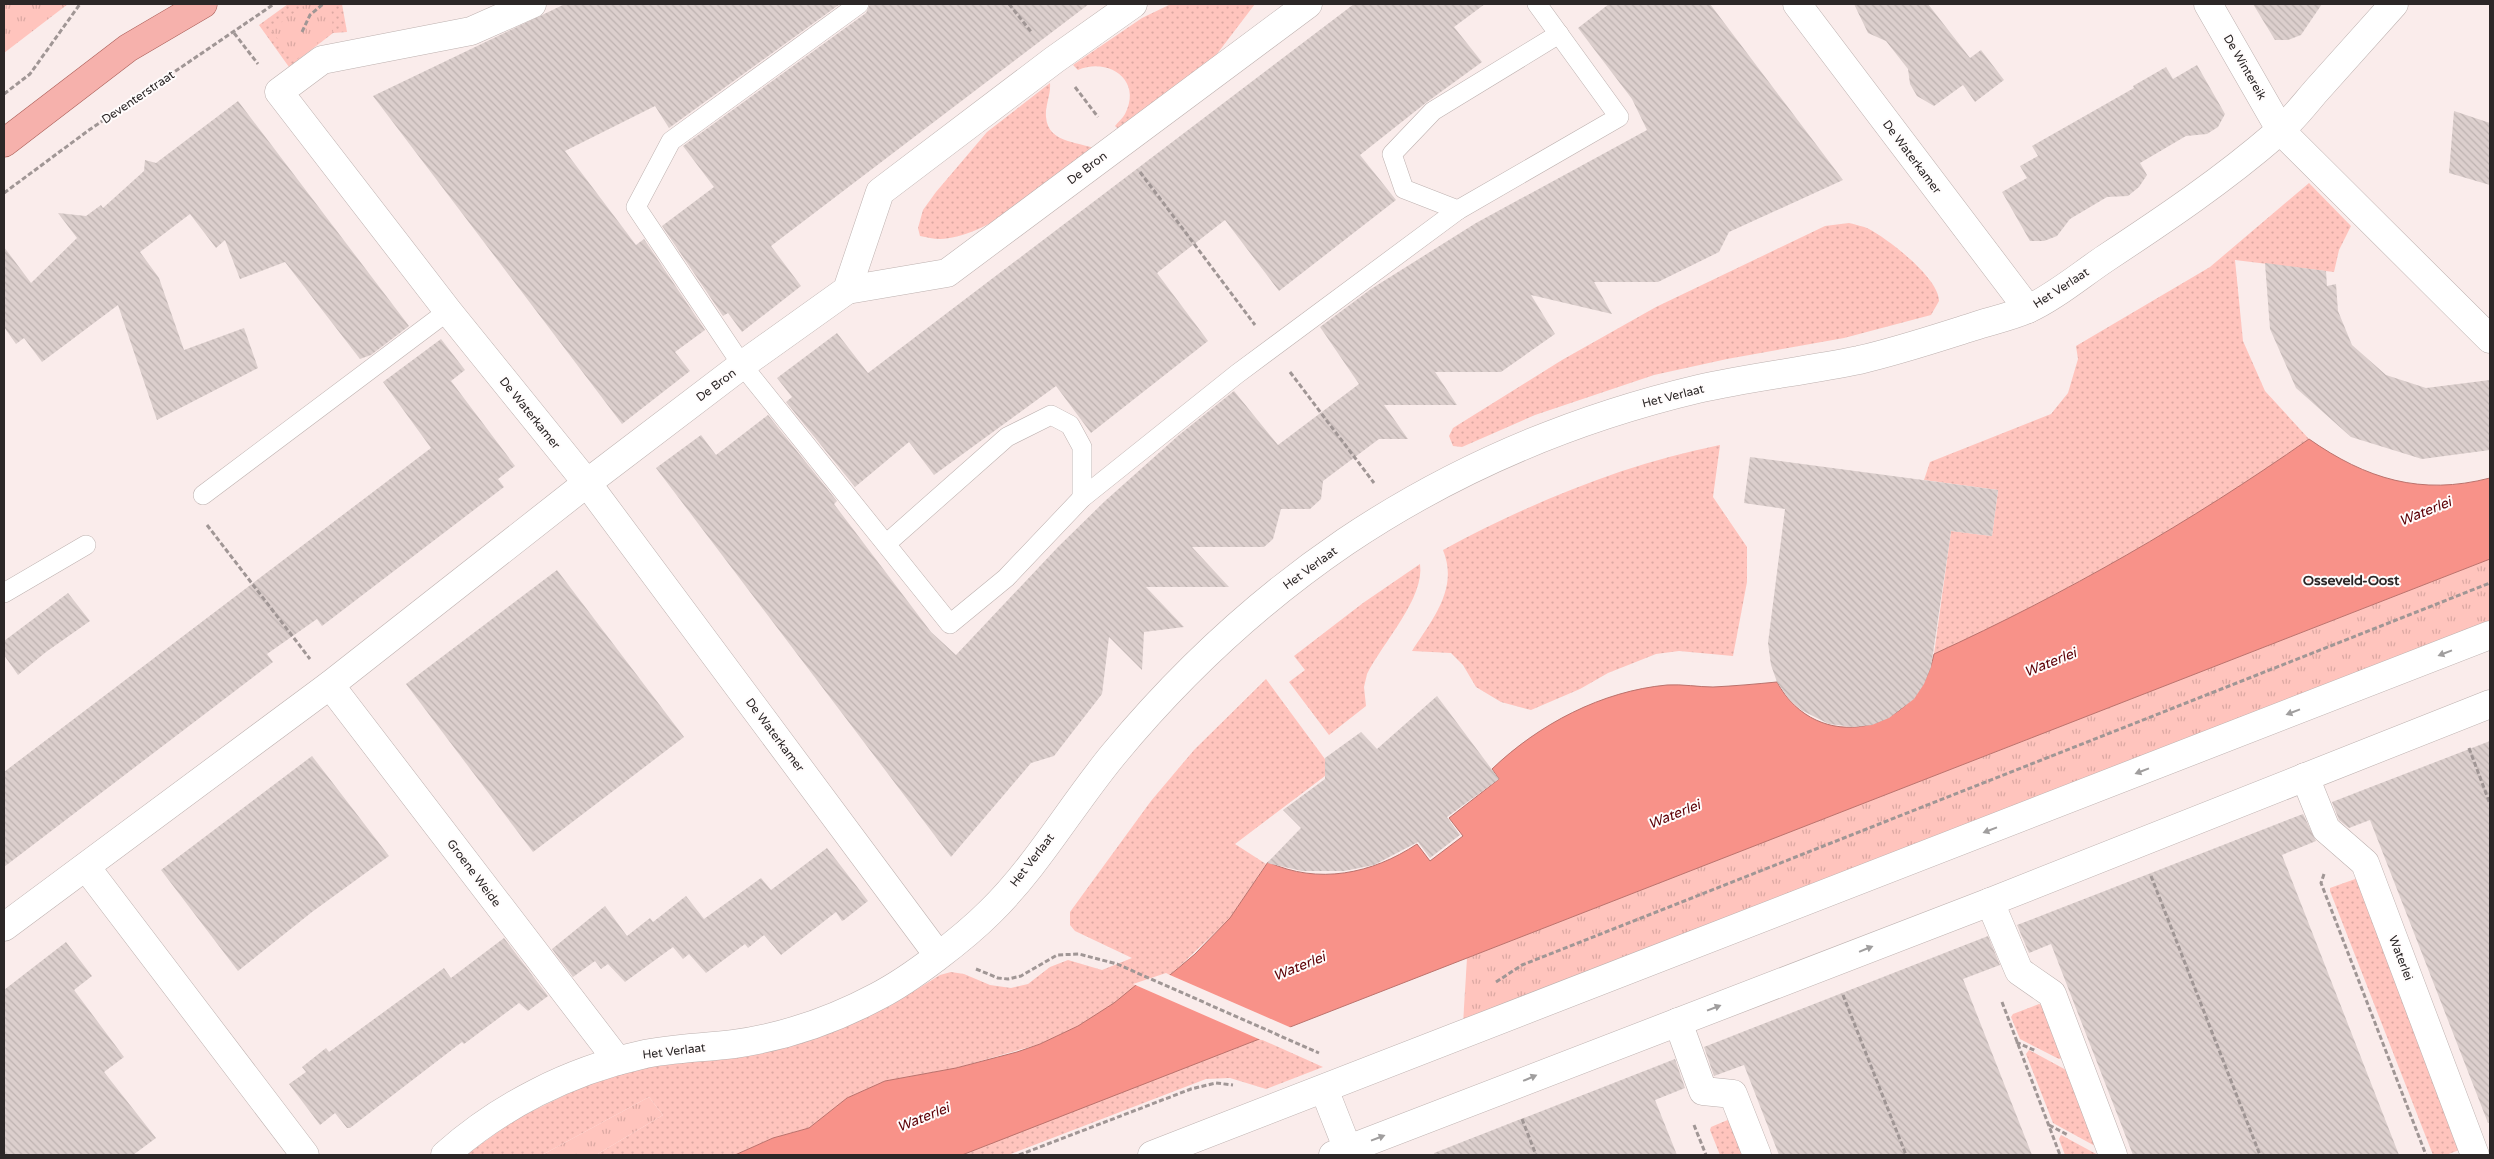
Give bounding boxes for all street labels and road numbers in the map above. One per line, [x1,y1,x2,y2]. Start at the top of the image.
street label: De Wintereik [2221,32,2270,102]
street label: Deventerstraat [99,67,177,126]
street label: De Waterkamer [1880,117,1944,197]
street label: De Bron [1064,149,1110,187]
street label: Het Verlaat [2031,265,2092,311]
street label: De Bron [693,366,739,404]
street label: De Waterkamer [497,374,564,452]
street label: Het Verlaat [1641,381,1706,410]
street label: Het Verlaat [1280,543,1340,592]
street label: De Waterkamer [743,695,807,775]
street label: Het Verlaat [1007,830,1057,889]
street label: Groene Weide [444,837,504,910]
street label: Waterlei [2386,934,2416,982]
street label: Het Verlaat [642,1040,707,1062]

